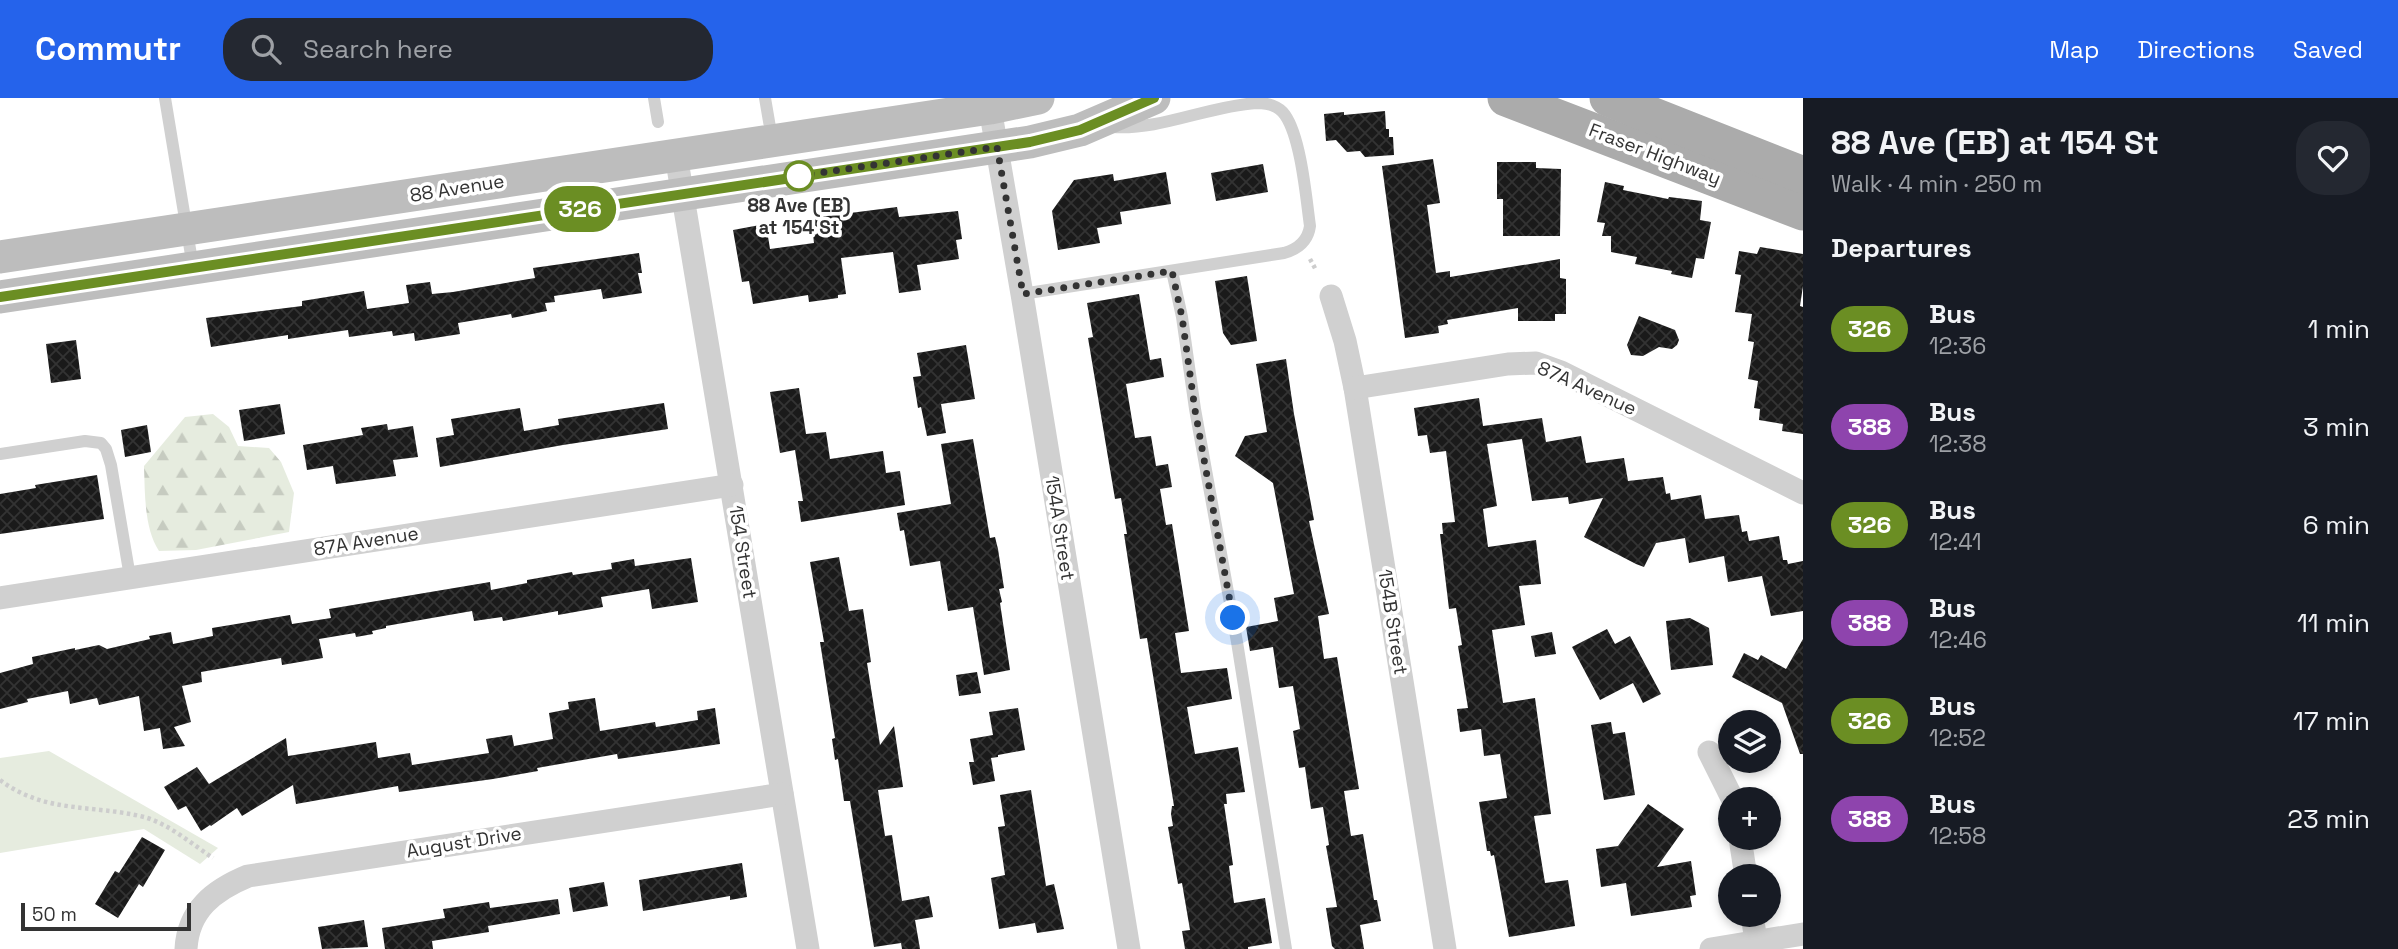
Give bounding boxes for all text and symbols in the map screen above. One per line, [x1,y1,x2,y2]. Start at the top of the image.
search box [223,18,713,81]
text: Commutr [35,28,181,70]
icon: search [247,30,285,68]
text: Search here [303,32,453,66]
text: Map [2049,34,2099,65]
text: Directions [2137,34,2255,65]
text: Saved [2293,34,2363,65]
street label: Fraser Highway [1585,117,1725,191]
button: heart [2296,121,2370,195]
text: 88 Ave (EB) at 154 St [1831,122,2159,164]
marker: 88 Ave (EB) at 154 St [784,161,814,191]
street label: 88 Avenue [408,168,506,208]
text: Walk · 4 min · 250 m [1831,169,2042,199]
line badge: 326 [540,186,620,232]
text: 326 [558,193,602,224]
place label: 88 Ave (EB) at 154 St [747,193,851,240]
text: Departures [1831,231,1972,265]
text: Bus [1929,297,1976,331]
text: 1 min [2308,312,2370,346]
text: 326 [1848,313,1891,344]
text: 12:36 [1929,331,1986,361]
street label: 87A Avenue [1534,355,1640,421]
text: Bus [1929,395,1976,429]
text: 3 min [2303,410,2370,444]
text: 388 [1848,411,1891,442]
text: 12:38 [1929,429,1987,459]
street label: 154A Street [1039,474,1081,582]
text: Bus [1929,493,1976,527]
street label: 154 Street [723,504,763,600]
text: 6 min [2303,508,2370,542]
text: 326 [1848,509,1891,540]
street label: 87A Avenue [312,520,420,562]
text: 12:41 [1929,527,1982,557]
street label: 154B Street [1372,567,1414,677]
text: Bus [1929,591,1976,625]
your location [1215,600,1250,635]
text: 11 min [2297,606,2370,640]
text: 388 [1848,607,1891,638]
text: 12:46 [1929,625,1987,655]
text: Bus [1929,689,1976,723]
text: 17 min [2293,704,2370,738]
text: 326 [1848,705,1891,736]
map controls [1718,710,1781,927]
button: layers [1718,710,1781,773]
text: 12:52 [1929,723,1986,753]
button: + [1718,787,1781,850]
text: Bus [1929,787,1976,821]
text: 23 min [2287,802,2370,836]
text: 388 [1848,803,1891,834]
street label: August Drive [405,821,523,863]
text: 12:58 [1929,821,1986,851]
button: − [1718,864,1781,927]
scale bar [21,900,191,932]
text: 50 m [32,902,77,927]

